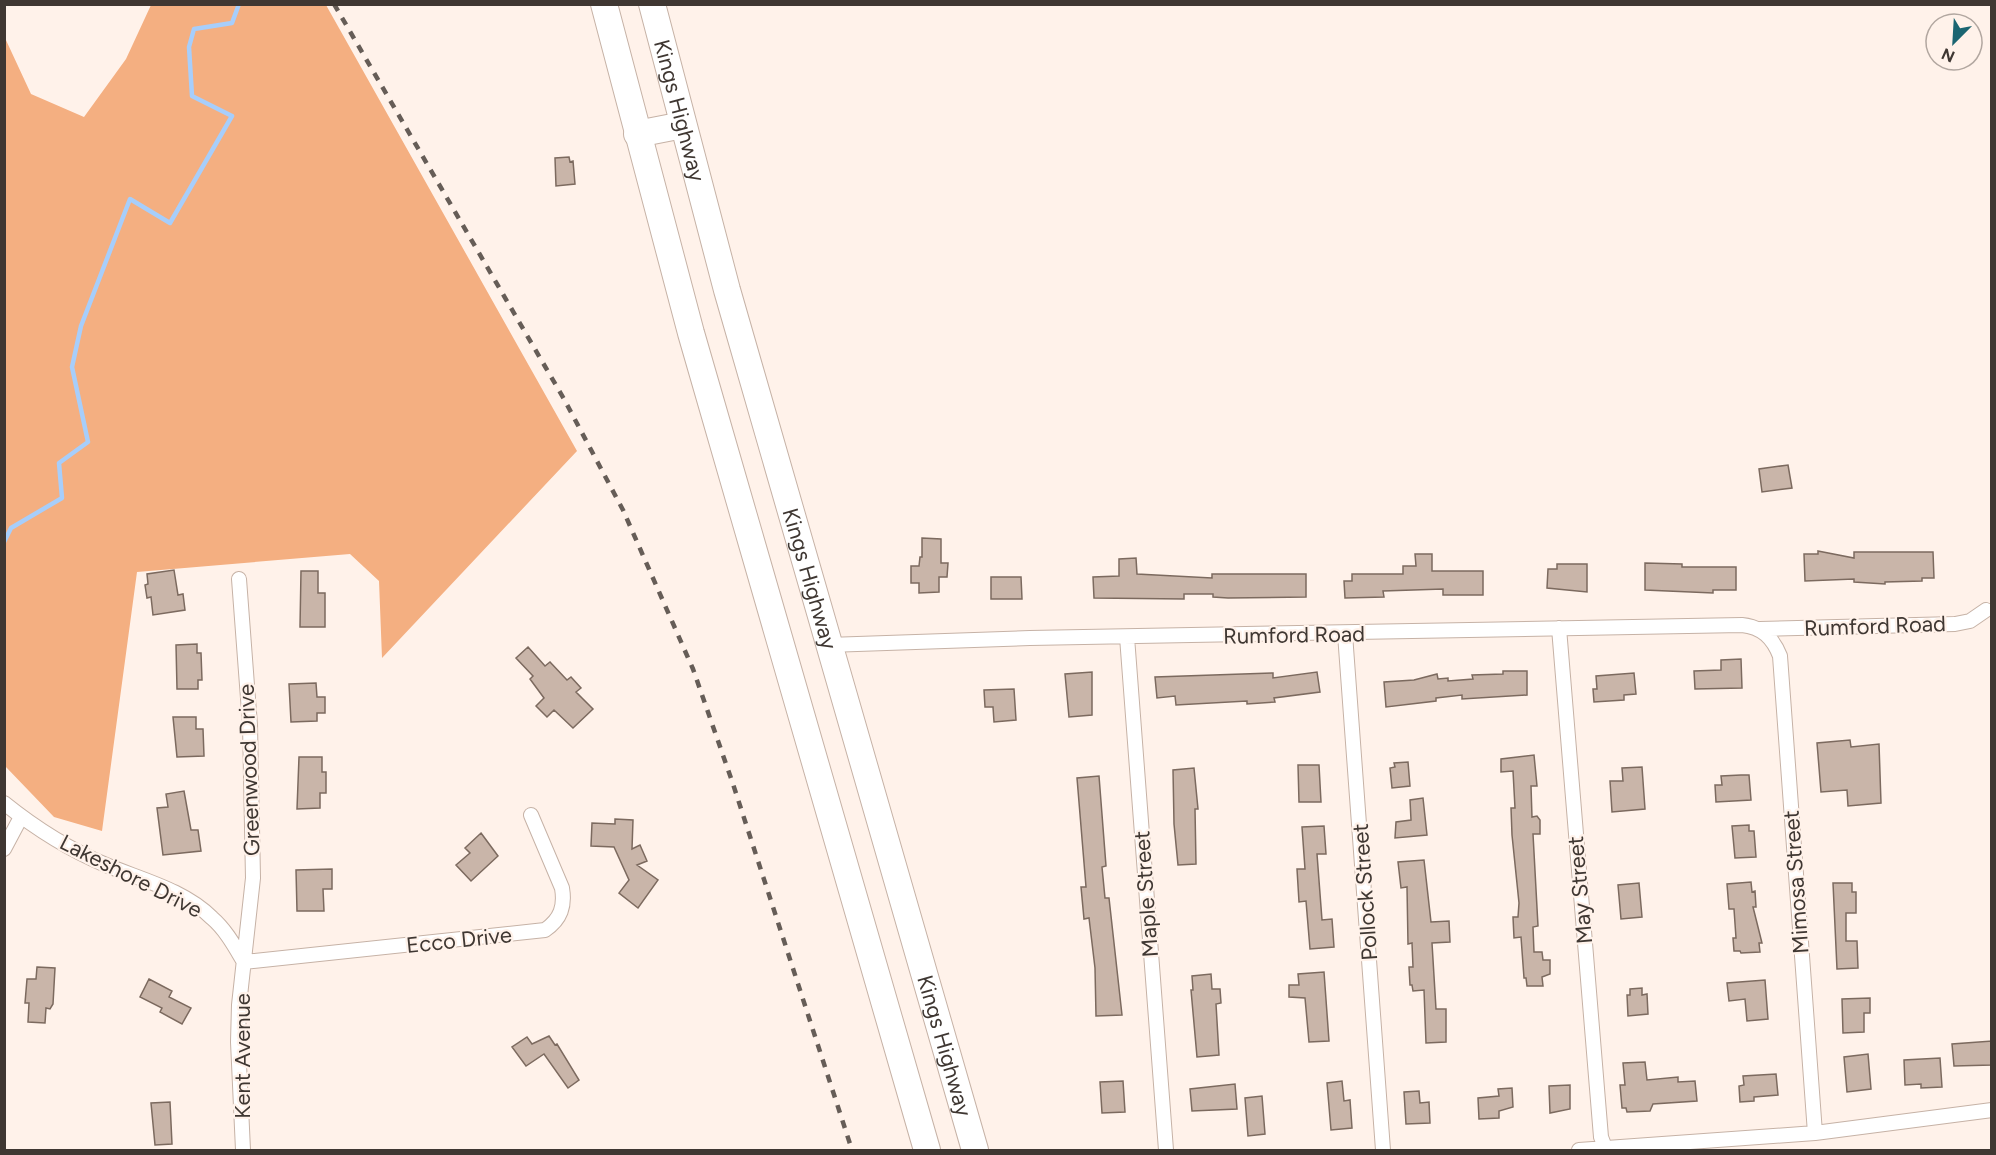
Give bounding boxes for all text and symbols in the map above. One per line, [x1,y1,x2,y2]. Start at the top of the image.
north arrow [1924,12,1984,72]
street label: Kings Highway [648,36,712,185]
text: N [1939,44,1958,66]
street label: Kings Highway [777,505,843,653]
street label: Rumford Road [1804,610,1946,642]
street label: Rumford Road [1223,620,1365,650]
street label: Greenwood Drive [233,684,265,856]
street label: Mimosa Street [1778,809,1814,955]
street label: Pollock Street [1347,823,1383,961]
street label: Lakeshore Drive [55,829,207,923]
street label: Maple Street [1128,830,1164,958]
street label: May Street [1562,835,1598,945]
street label: Ecco Drive [405,921,513,959]
street label: Kings Highway [912,972,978,1120]
street label: Kent Avenue [229,993,256,1119]

